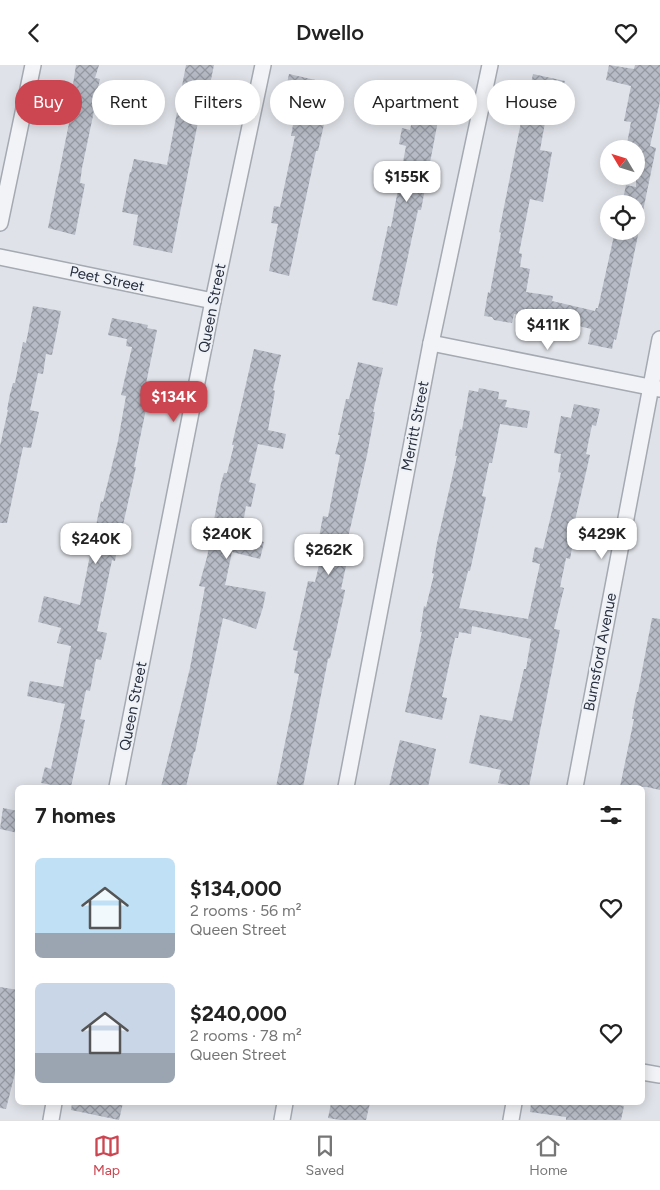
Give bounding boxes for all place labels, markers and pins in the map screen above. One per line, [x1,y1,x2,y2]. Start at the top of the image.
pin: $155K [372,161,442,203]
pin: $411K [513,309,583,351]
pin: $134K [139,381,209,423]
pin: $240K [192,517,262,560]
pin: $429K [567,517,637,560]
pin: $240K [61,523,131,565]
pin: $262K [294,533,364,576]

